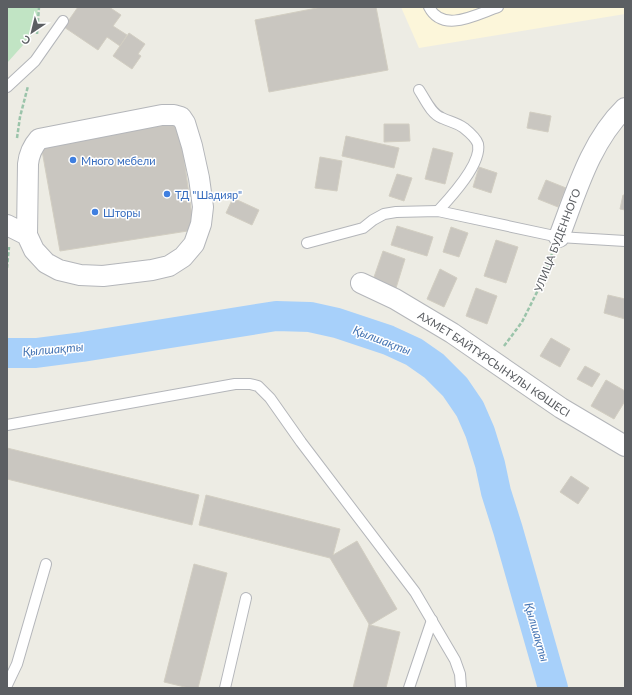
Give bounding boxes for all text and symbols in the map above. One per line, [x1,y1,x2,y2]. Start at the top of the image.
north arrow [12,12,52,52]
text: С [19,33,33,48]
place label: Много мебели [81,154,155,167]
marker: Много мебели [68,155,78,165]
street label: УЛИЦА БУДЕННОГО [531,186,583,293]
place label: ТД "Шадияр" [175,188,242,201]
marker: ТД "Шадияр" [162,189,172,199]
place label: Шторы [103,206,140,219]
marker: Шторы [90,207,100,217]
street label: АХМЕТ БАЙТҰРСЫНҰЛЫ КӨШЕСІ [416,308,573,419]
water label: Қылшақты [351,322,413,358]
water label: Қылшақты [22,339,84,359]
water label: Қылшақты [521,601,553,664]

